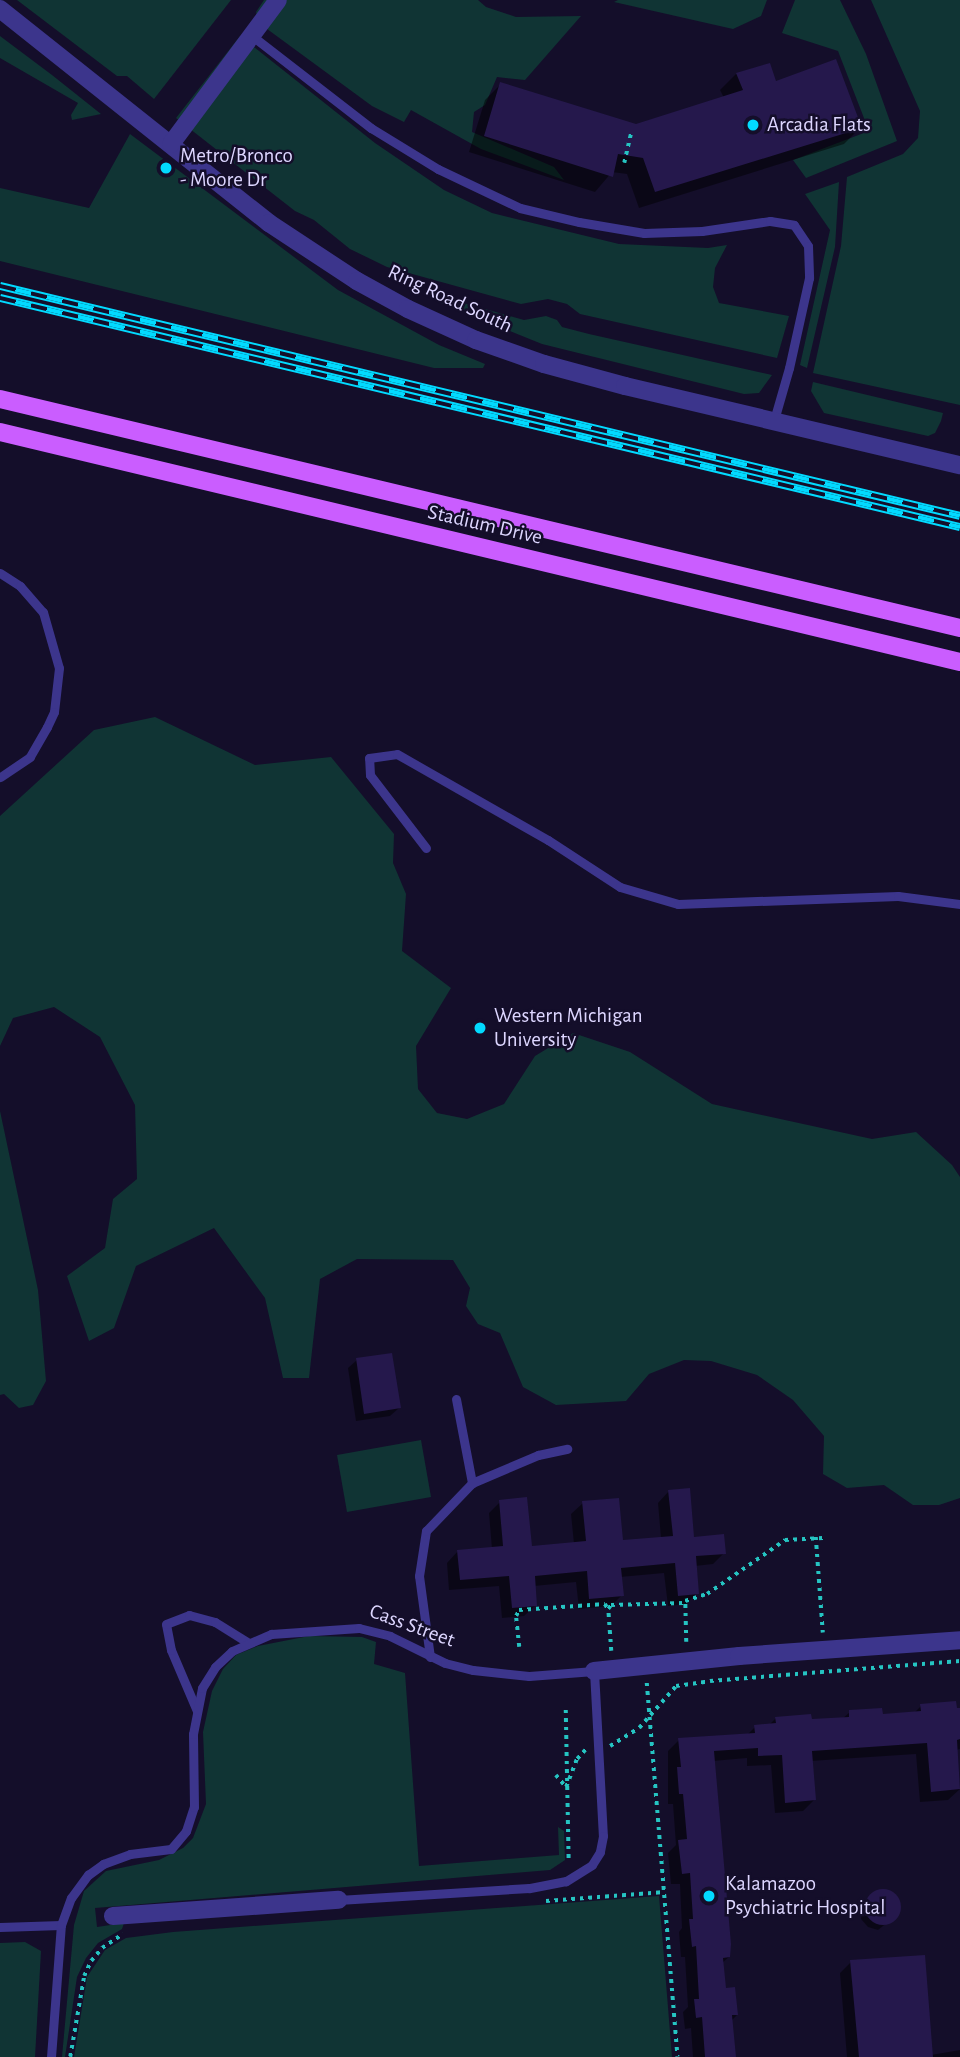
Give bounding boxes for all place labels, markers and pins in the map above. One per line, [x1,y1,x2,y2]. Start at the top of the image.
place label: Arcadia Flats [767,112,871,138]
marker: Arcadia Flats [745,117,761,133]
place label: Metro/Bronco - Moore Dr [180,143,293,193]
marker: Metro/Bronco - Moore Dr [158,160,174,176]
place label: Western Michigan University [494,1003,642,1053]
marker: Western Michigan University [472,1020,488,1036]
place label: Kalamazoo Psychiatric Hospital [725,1871,885,1921]
marker: Kalamazoo Psychiatric Hospital [699,1886,719,1906]

